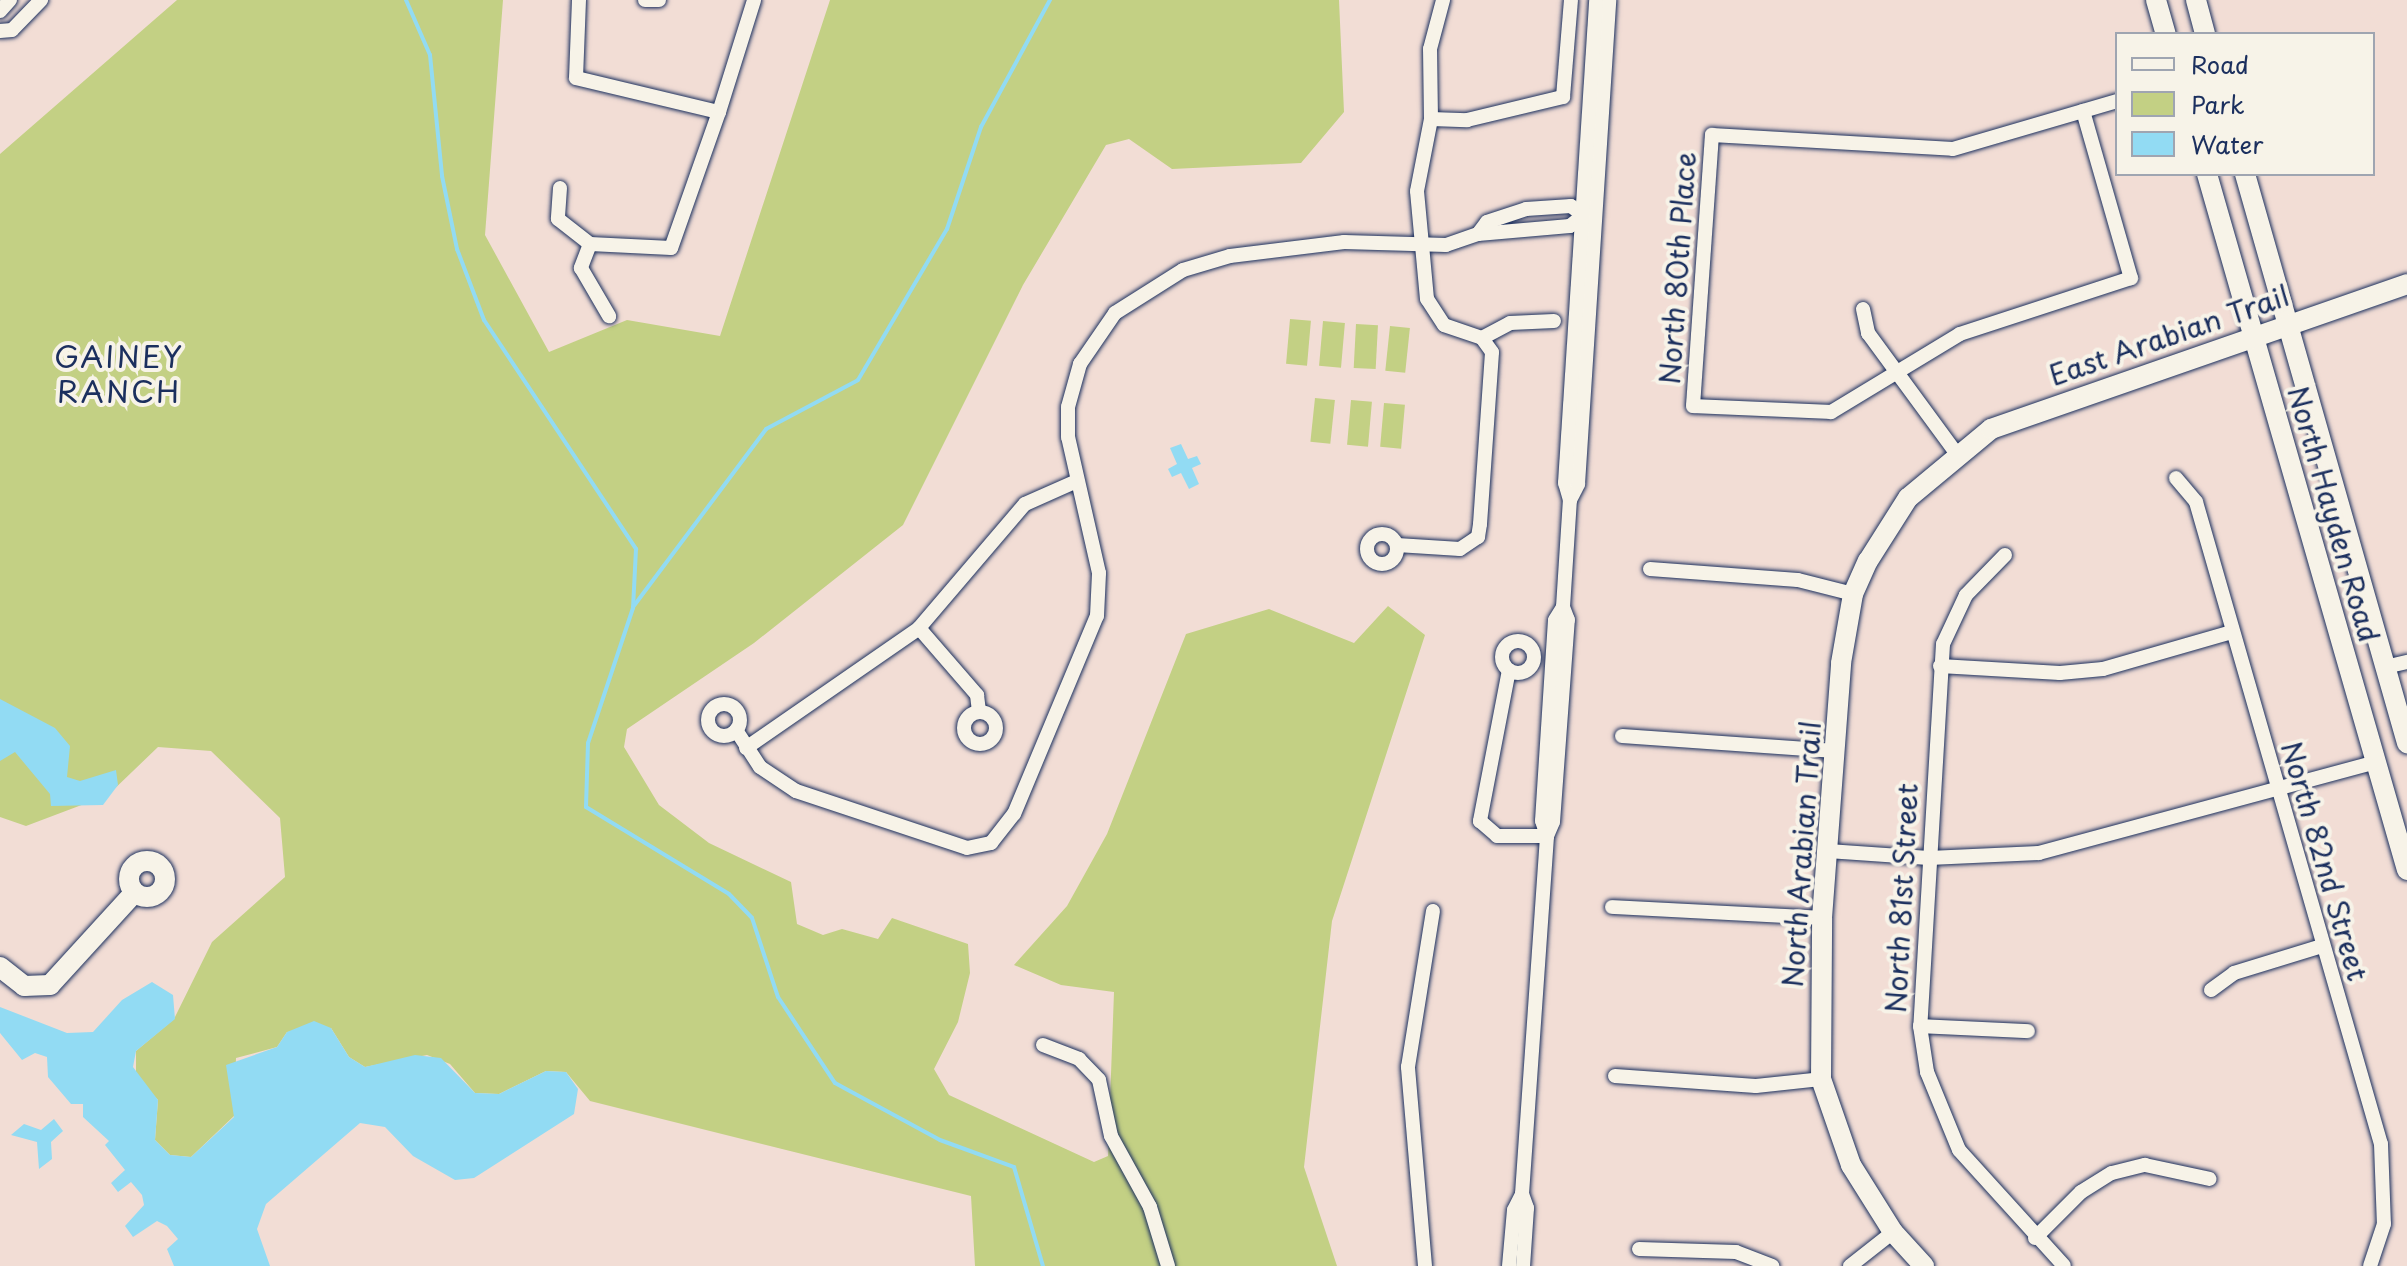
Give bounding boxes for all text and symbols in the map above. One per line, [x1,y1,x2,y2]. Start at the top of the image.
legend [2115,32,2375,176]
text: Road [2191,46,2249,82]
text: Park [2191,86,2245,122]
text: Water [2191,126,2263,162]
street label: North 80th Place [1652,150,1702,386]
street label: East Arabian Trail [2046,279,2292,391]
district label: GAINEY RANCH [54,338,184,408]
street label: North Hayden Road [2281,382,2387,646]
street label: North Arabian Trail [1775,719,1827,989]
street label: North 82nd Street [2274,736,2376,986]
street label: North 81st Street [1878,780,1924,1016]

